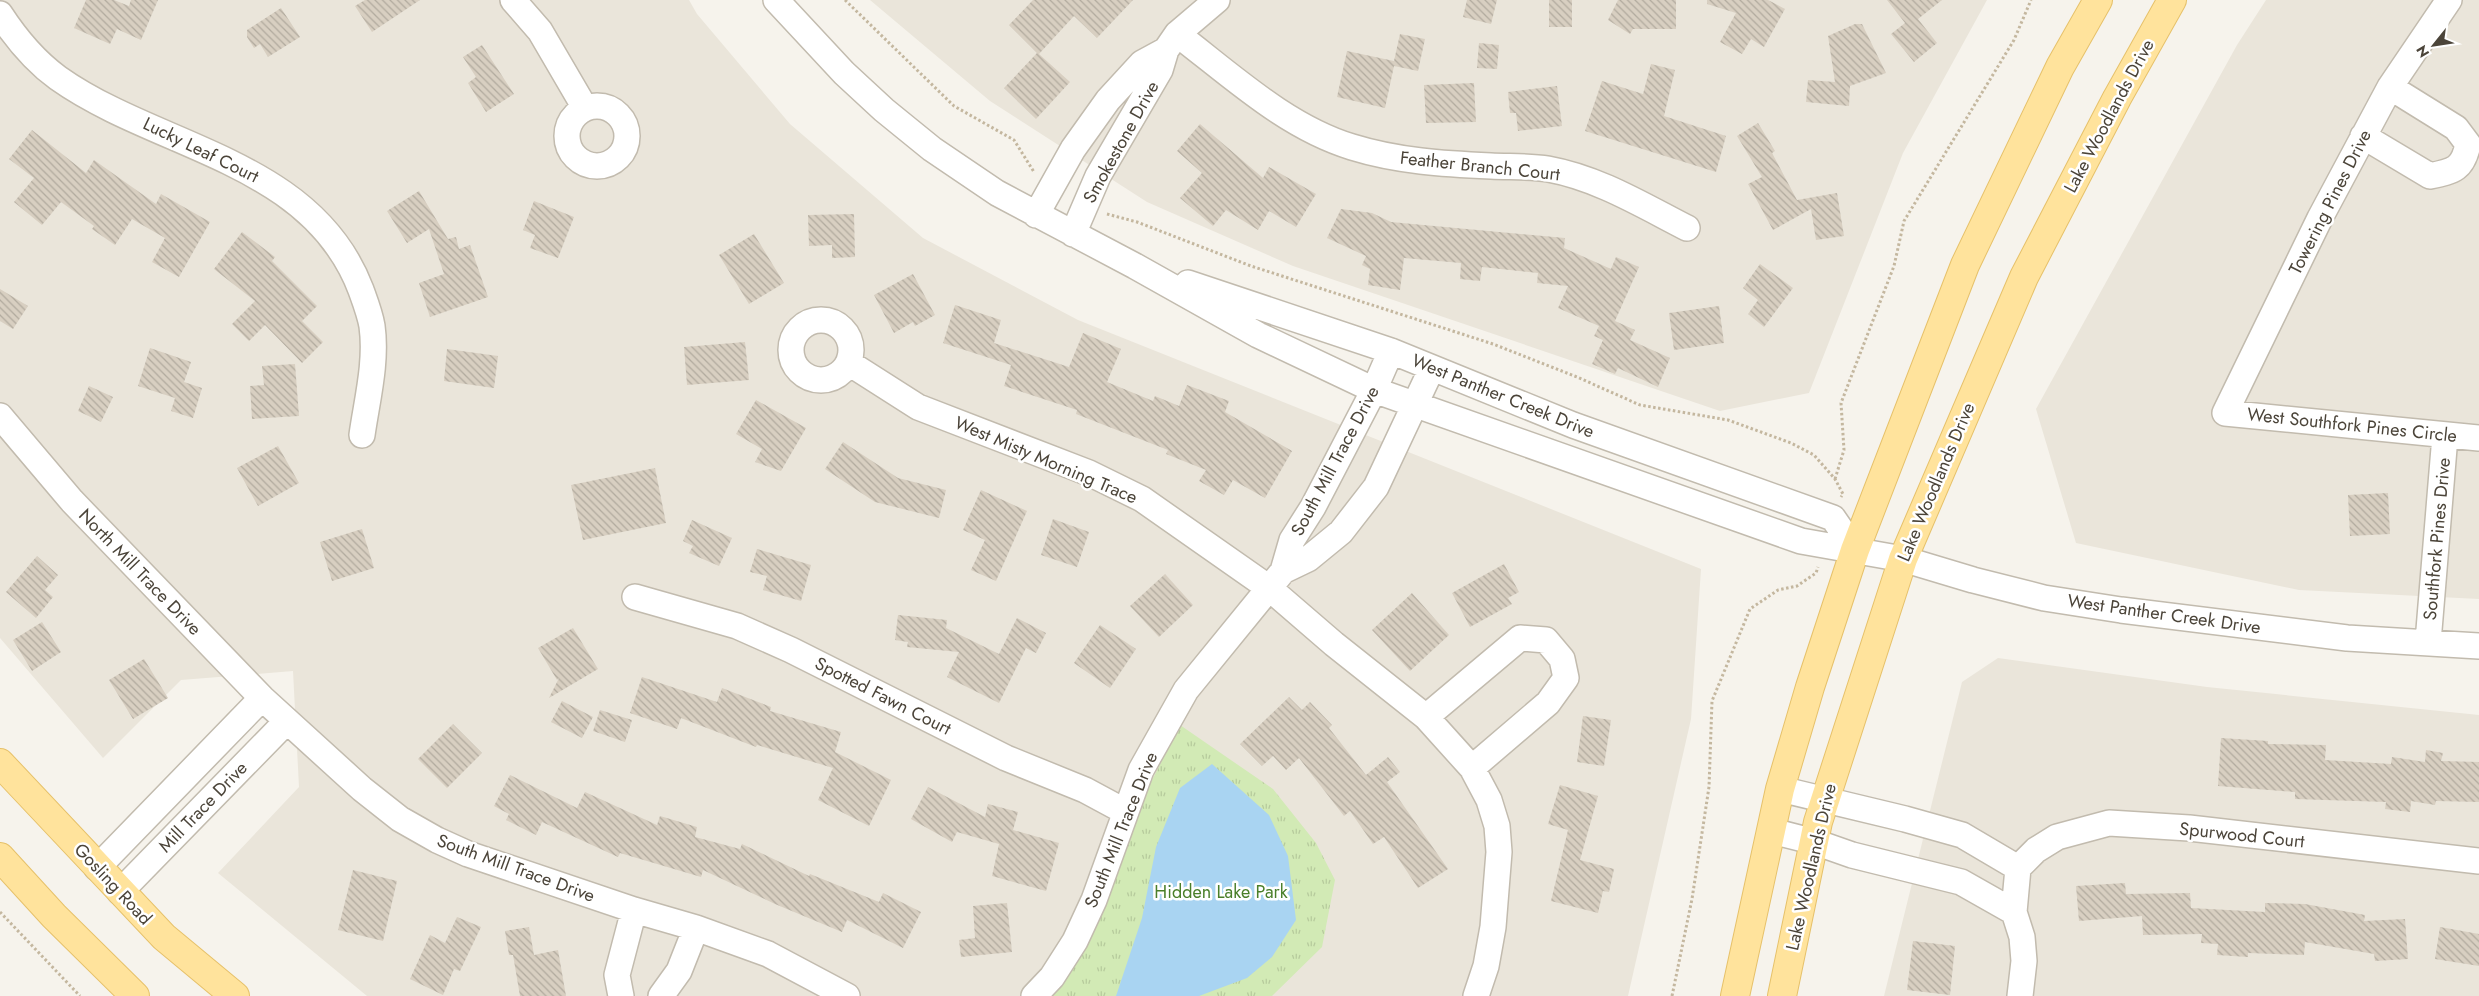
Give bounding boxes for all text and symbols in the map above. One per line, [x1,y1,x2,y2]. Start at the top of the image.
north arrow [2409,20,2459,70]
street label: Lake Woodlands Drive [2057,35,2161,197]
text: N [2411,42,2434,61]
street label: Smokestone Drive [1077,76,1165,208]
street label: Lucky Leaf Court [139,111,264,190]
street label: Towering Pines Drive [2282,125,2378,279]
street label: Feather Branch Court [1399,145,1562,187]
street label: West Panther Creek Drive [1408,347,1598,445]
street label: South Mill Trace Drive [1284,381,1386,541]
street label: Lake Woodlands Drive [1891,398,1981,566]
street label: West Southfork Pines Circle [2246,401,2458,449]
street label: West Misty Morning Trace [951,410,1141,510]
street label: Southfork Pines Drive [2417,457,2457,621]
street label: North Mill Trace Drive [73,503,207,641]
street label: West Panther Creek Drive [2066,588,2262,640]
street label: Spotted Fawn Court [810,650,956,742]
street label: South Mill Trace Drive [1078,748,1164,912]
street label: Mill Trace Drive [153,756,253,858]
street label: Lake Woodlands Drive [1779,781,1843,953]
street label: Spurwood Court [2178,816,2307,855]
street label: South Mill Trace Drive [433,827,599,909]
street label: Gosling Road [68,837,158,931]
park label: Hidden Lake Park [1154,879,1288,905]

